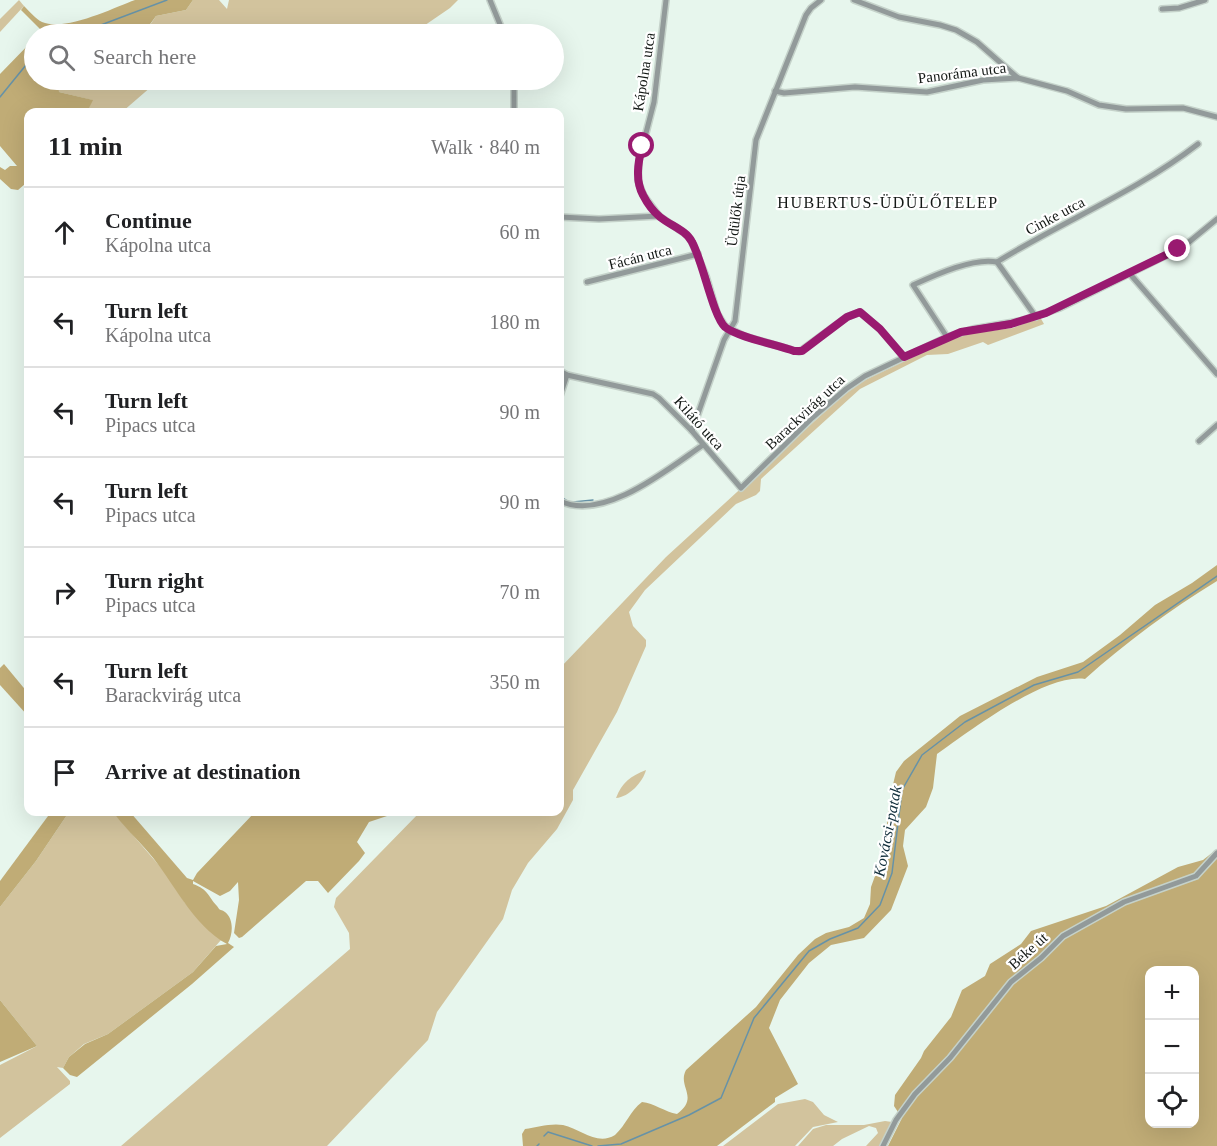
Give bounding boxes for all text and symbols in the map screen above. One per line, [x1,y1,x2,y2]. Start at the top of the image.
search box [24,24,564,90]
street label: Kápolna utca [630,31,658,113]
icon: search [45,41,78,74]
text: Search here [93,44,196,69]
street label: Panoráma utca [917,60,1007,86]
text: 11 min [48,132,122,161]
route start [628,132,654,158]
text: Walk · 840 m [431,136,540,158]
street label: Üdülők útja [724,174,748,247]
district label: HUBERTUS-ÜDÜLŐTELEP [777,193,999,211]
street label: Cinke utca [1023,194,1088,238]
text: Continue [105,208,192,233]
icon: ahead [48,216,81,249]
text: 60 m [499,221,540,243]
text: Kápolna utca [105,234,211,256]
route end [1164,235,1190,261]
street label: Fácán utca [607,241,674,273]
text: Turn left [105,298,188,323]
icon: left [48,306,81,339]
text: 180 m [489,311,540,333]
text: Kápolna utca [105,324,211,346]
street label: Barackvirág utca [762,371,848,453]
text: Turn left [105,388,188,413]
street label: Kilátó utca [671,393,727,453]
icon: left [48,396,81,429]
text: 90 m [499,401,540,423]
text: Pipacs utca [105,414,196,436]
text: Turn left [105,478,188,503]
icon: left [48,486,81,519]
text: 90 m [499,491,540,513]
text: Pipacs utca [105,504,196,526]
text: Turn right [105,568,204,593]
icon: right [48,576,81,609]
text: 70 m [499,581,540,603]
text: Pipacs utca [105,594,196,616]
text: Turn left [105,658,188,683]
icon: left [48,666,81,699]
text: 350 m [489,671,540,693]
text: Barackvirág utca [105,684,241,706]
icon: arrive [48,756,81,789]
text: Arrive at destination [105,759,301,784]
water label: Kovácsi-patak [870,783,906,879]
street label: Béke út [1005,929,1051,972]
map controls [1145,966,1199,1128]
button: + [1145,966,1199,1020]
button: − [1145,1020,1199,1074]
button: locate [1145,1074,1199,1128]

